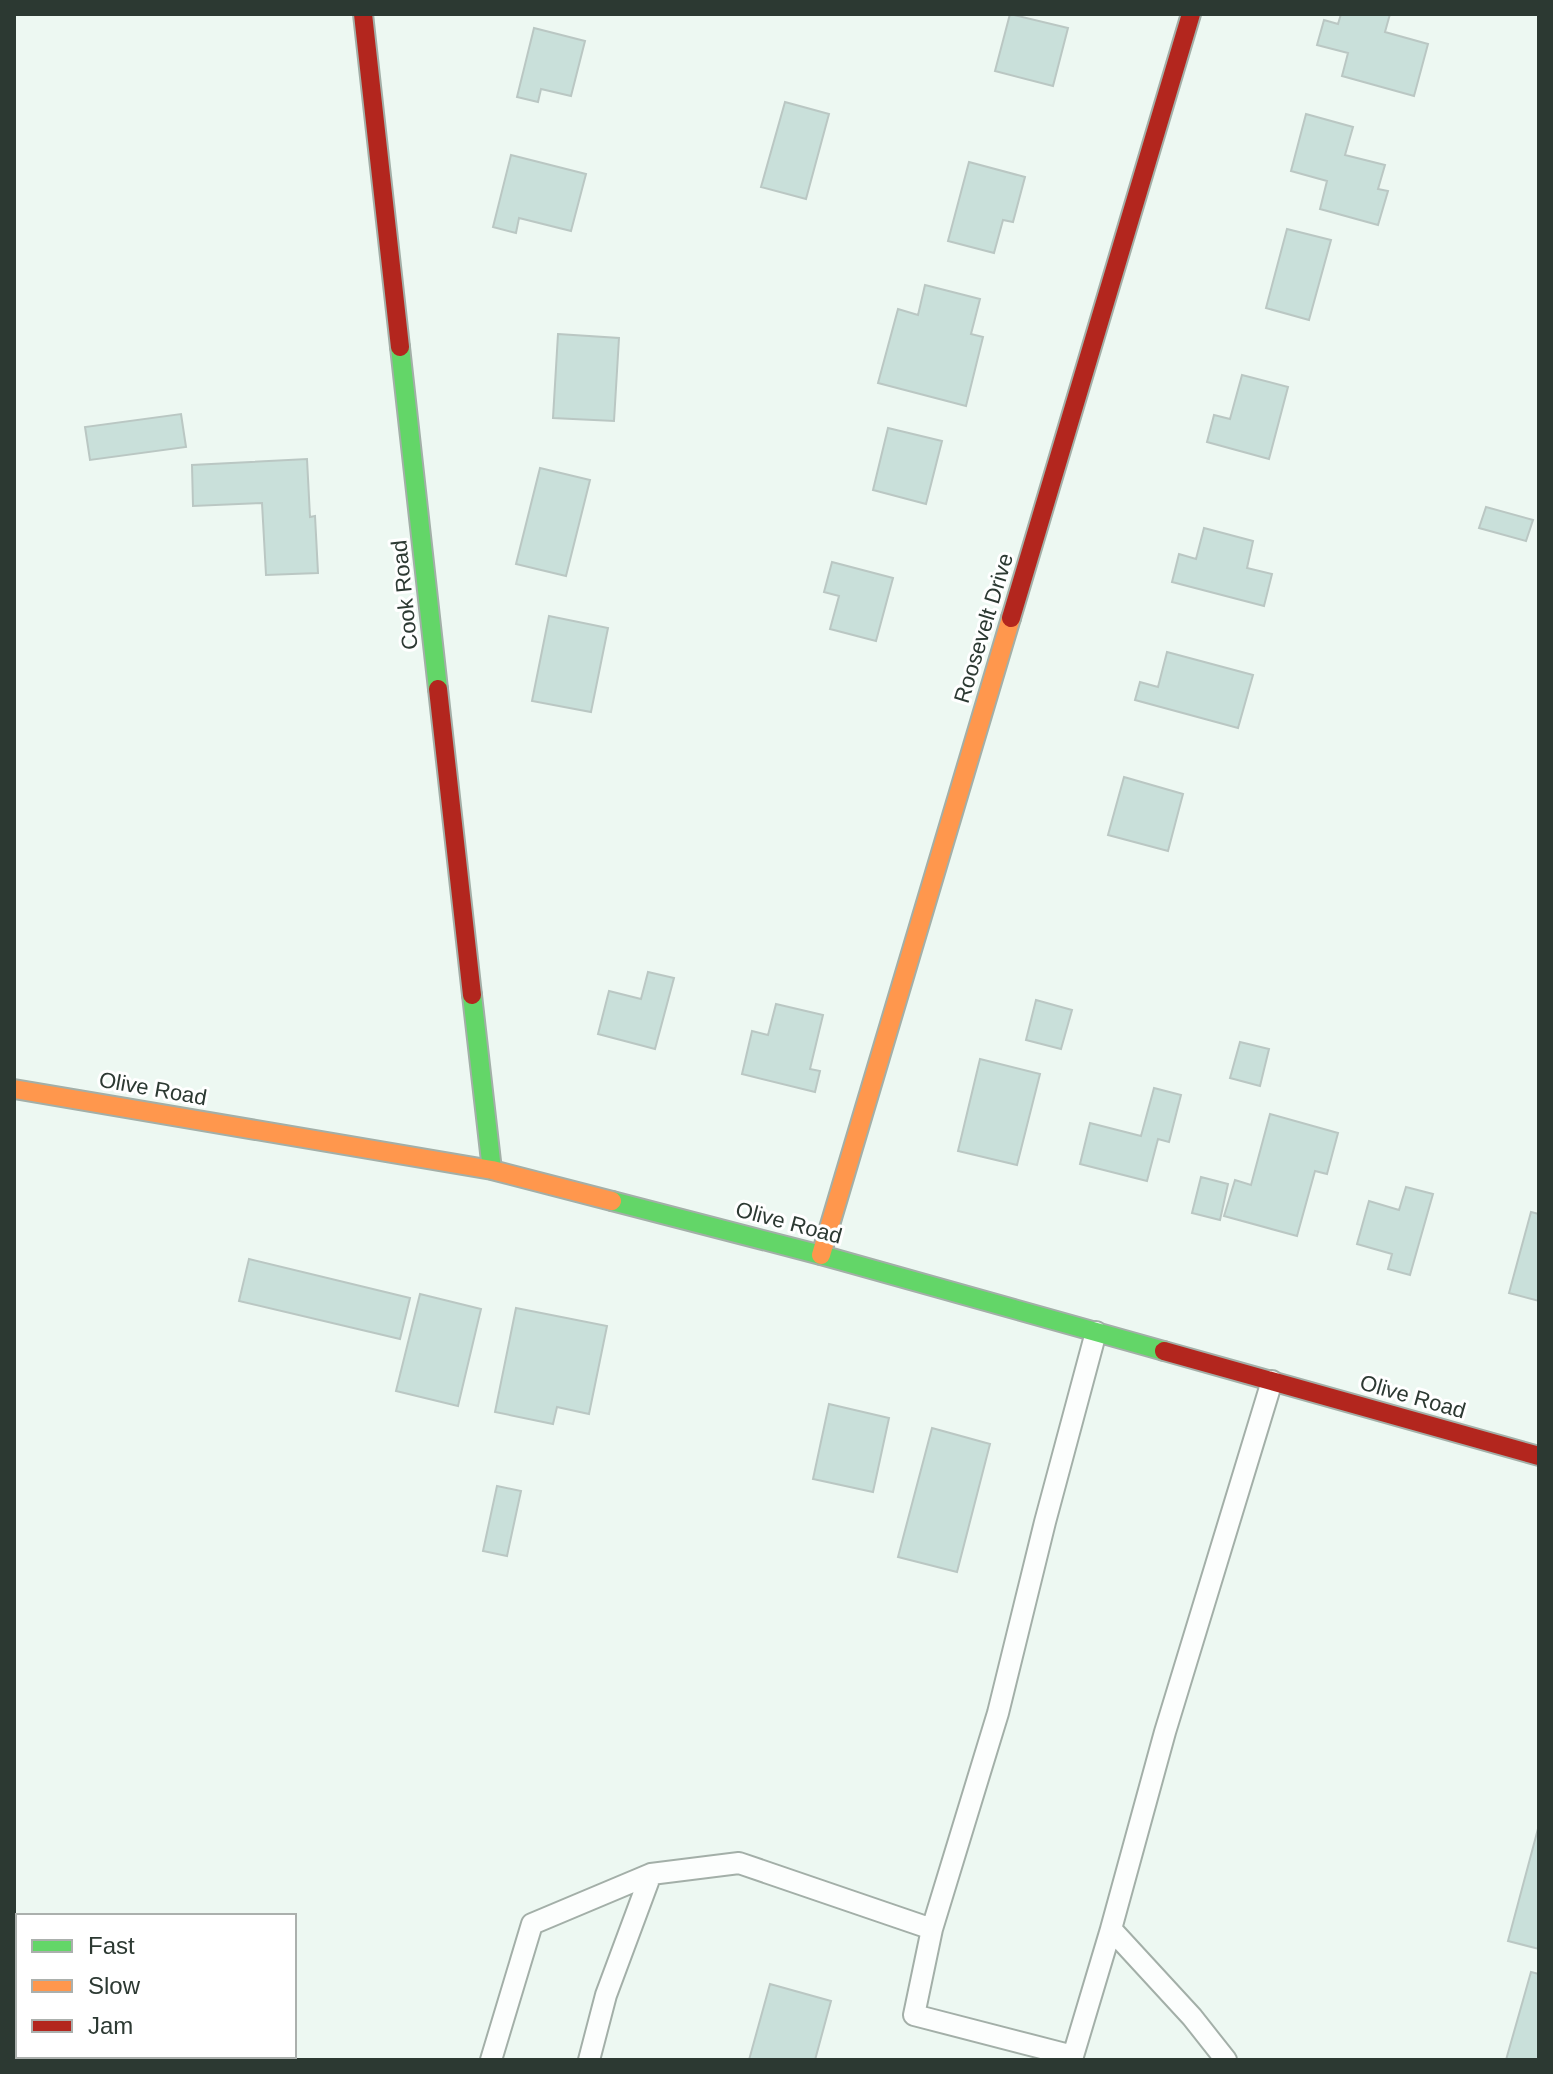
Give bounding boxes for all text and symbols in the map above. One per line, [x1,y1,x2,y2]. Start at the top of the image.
street label: Cook Road [386,539,423,651]
street label: Roosevelt Drive [949,550,1018,706]
street label: Olive Road [97,1067,209,1110]
street label: Olive Road [733,1196,845,1249]
street label: Olive Road [1357,1369,1469,1423]
legend [16,1914,296,2058]
text: Fast [88,1932,135,1959]
text: Slow [88,1972,141,1999]
text: Jam [88,2012,133,2039]

